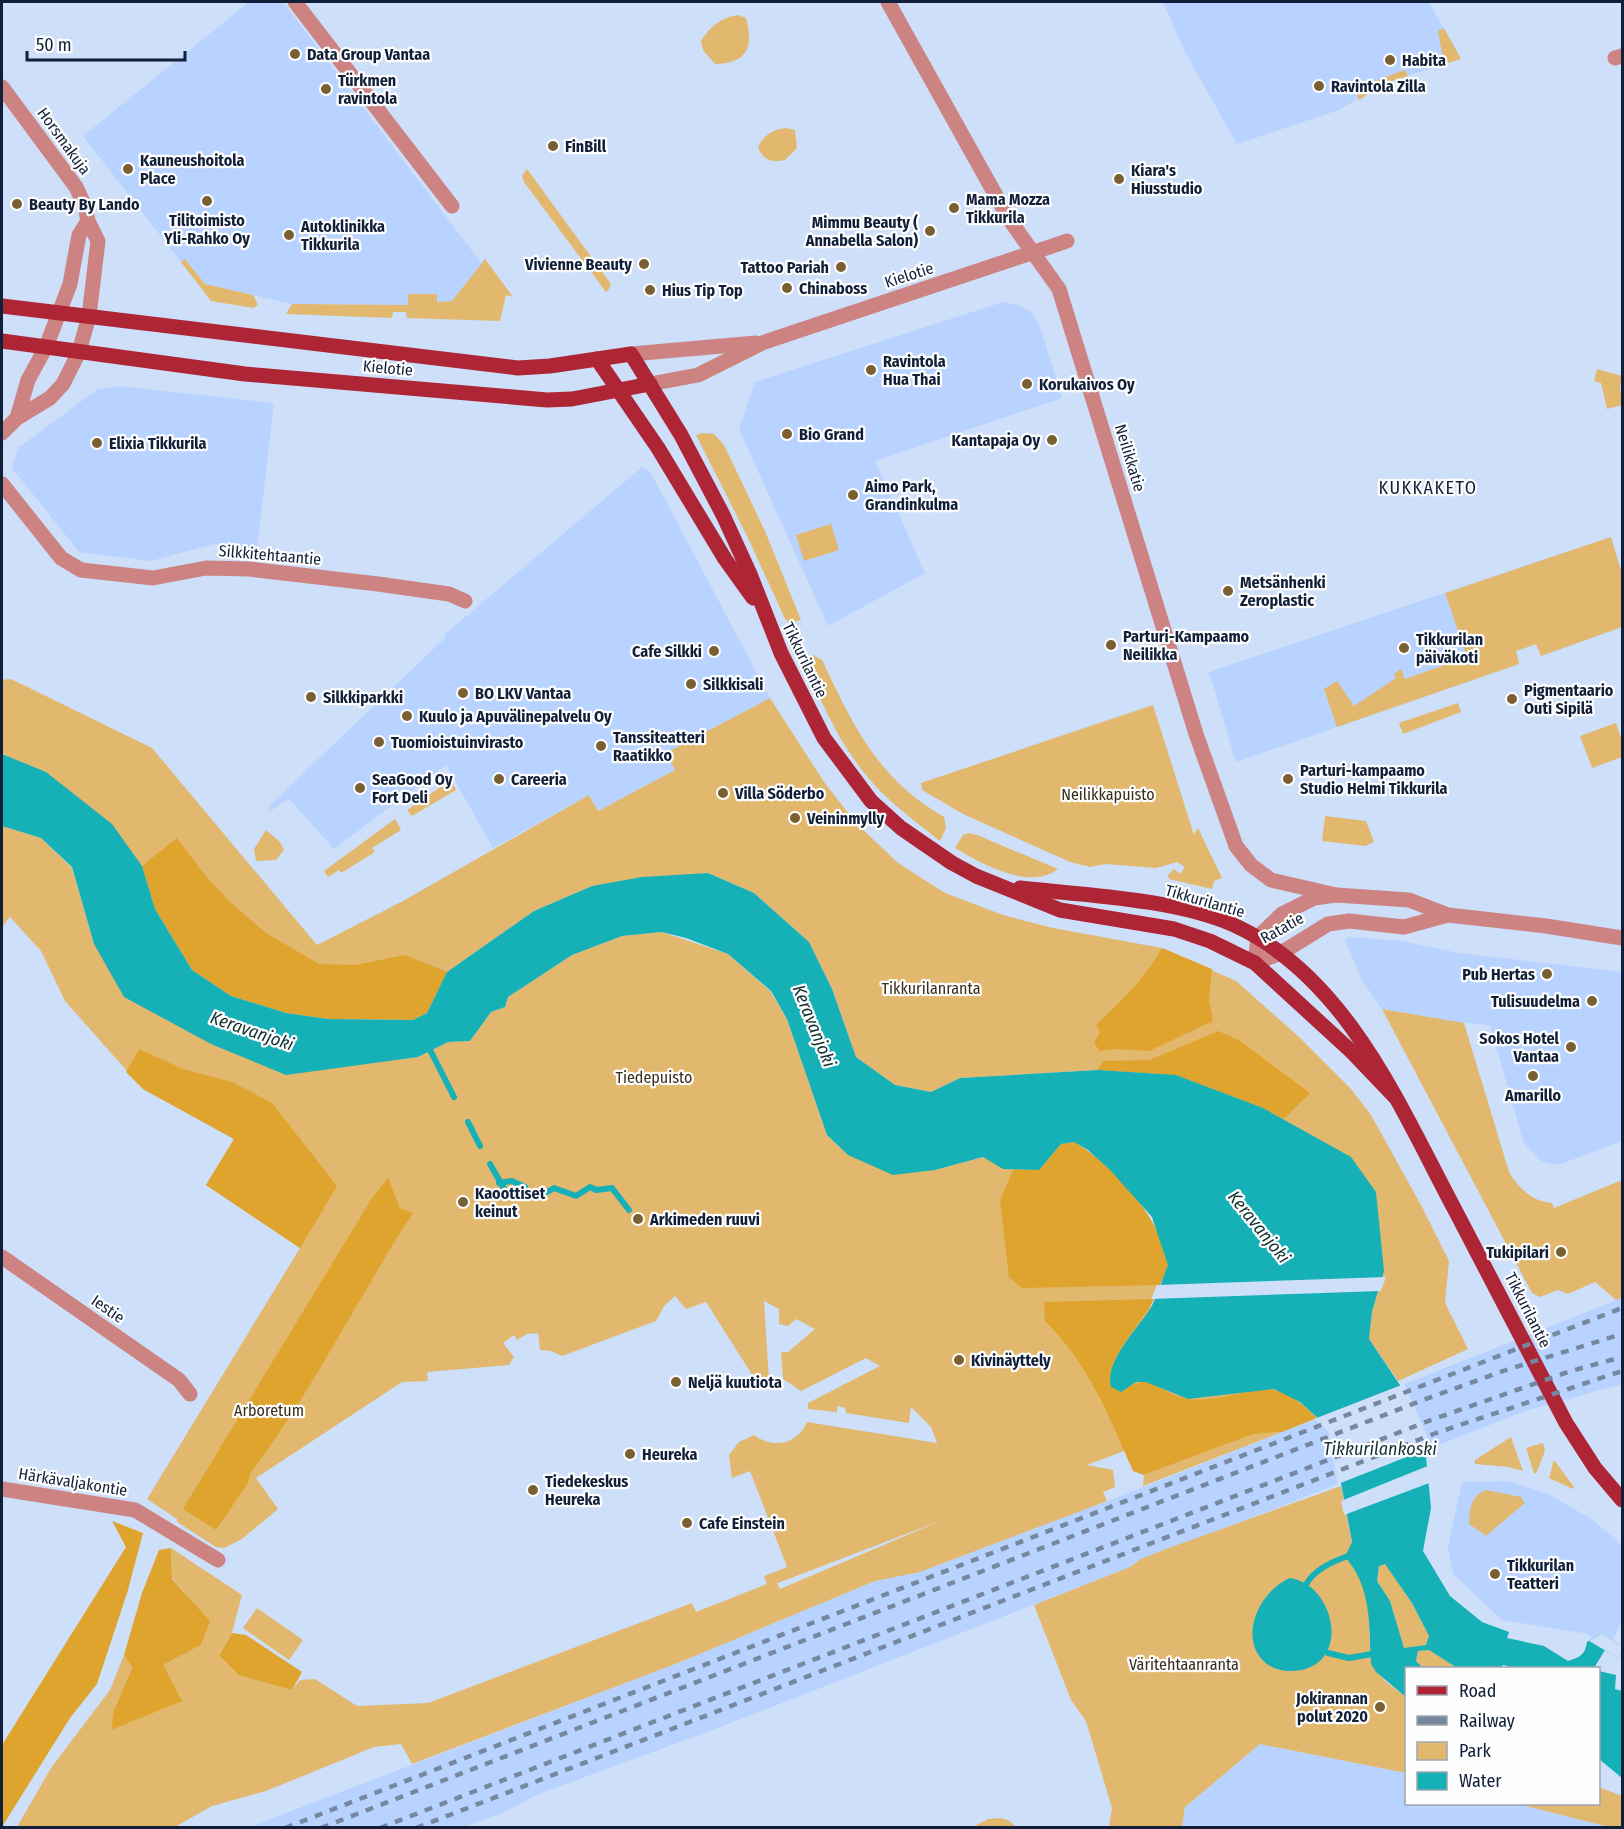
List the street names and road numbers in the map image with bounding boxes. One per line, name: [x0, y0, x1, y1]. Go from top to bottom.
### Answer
street label: Horsmakuja: [33, 104, 95, 178]
street label: Kielotie: [882, 258, 936, 292]
street label: Kielotie: [362, 356, 414, 380]
street label: Neilikkatie: [1111, 422, 1149, 494]
street label: Silkkitehtaantie: [218, 541, 322, 569]
street label: Tikkurilantie: [779, 619, 832, 701]
street label: Tikkurilantie: [1163, 881, 1247, 921]
street label: Ratatie: [1257, 908, 1307, 948]
street label: Tikkurilantie: [1501, 1269, 1555, 1351]
street label: Iestie: [88, 1291, 128, 1327]
street label: Härkävaljakontie: [17, 1464, 129, 1500]

